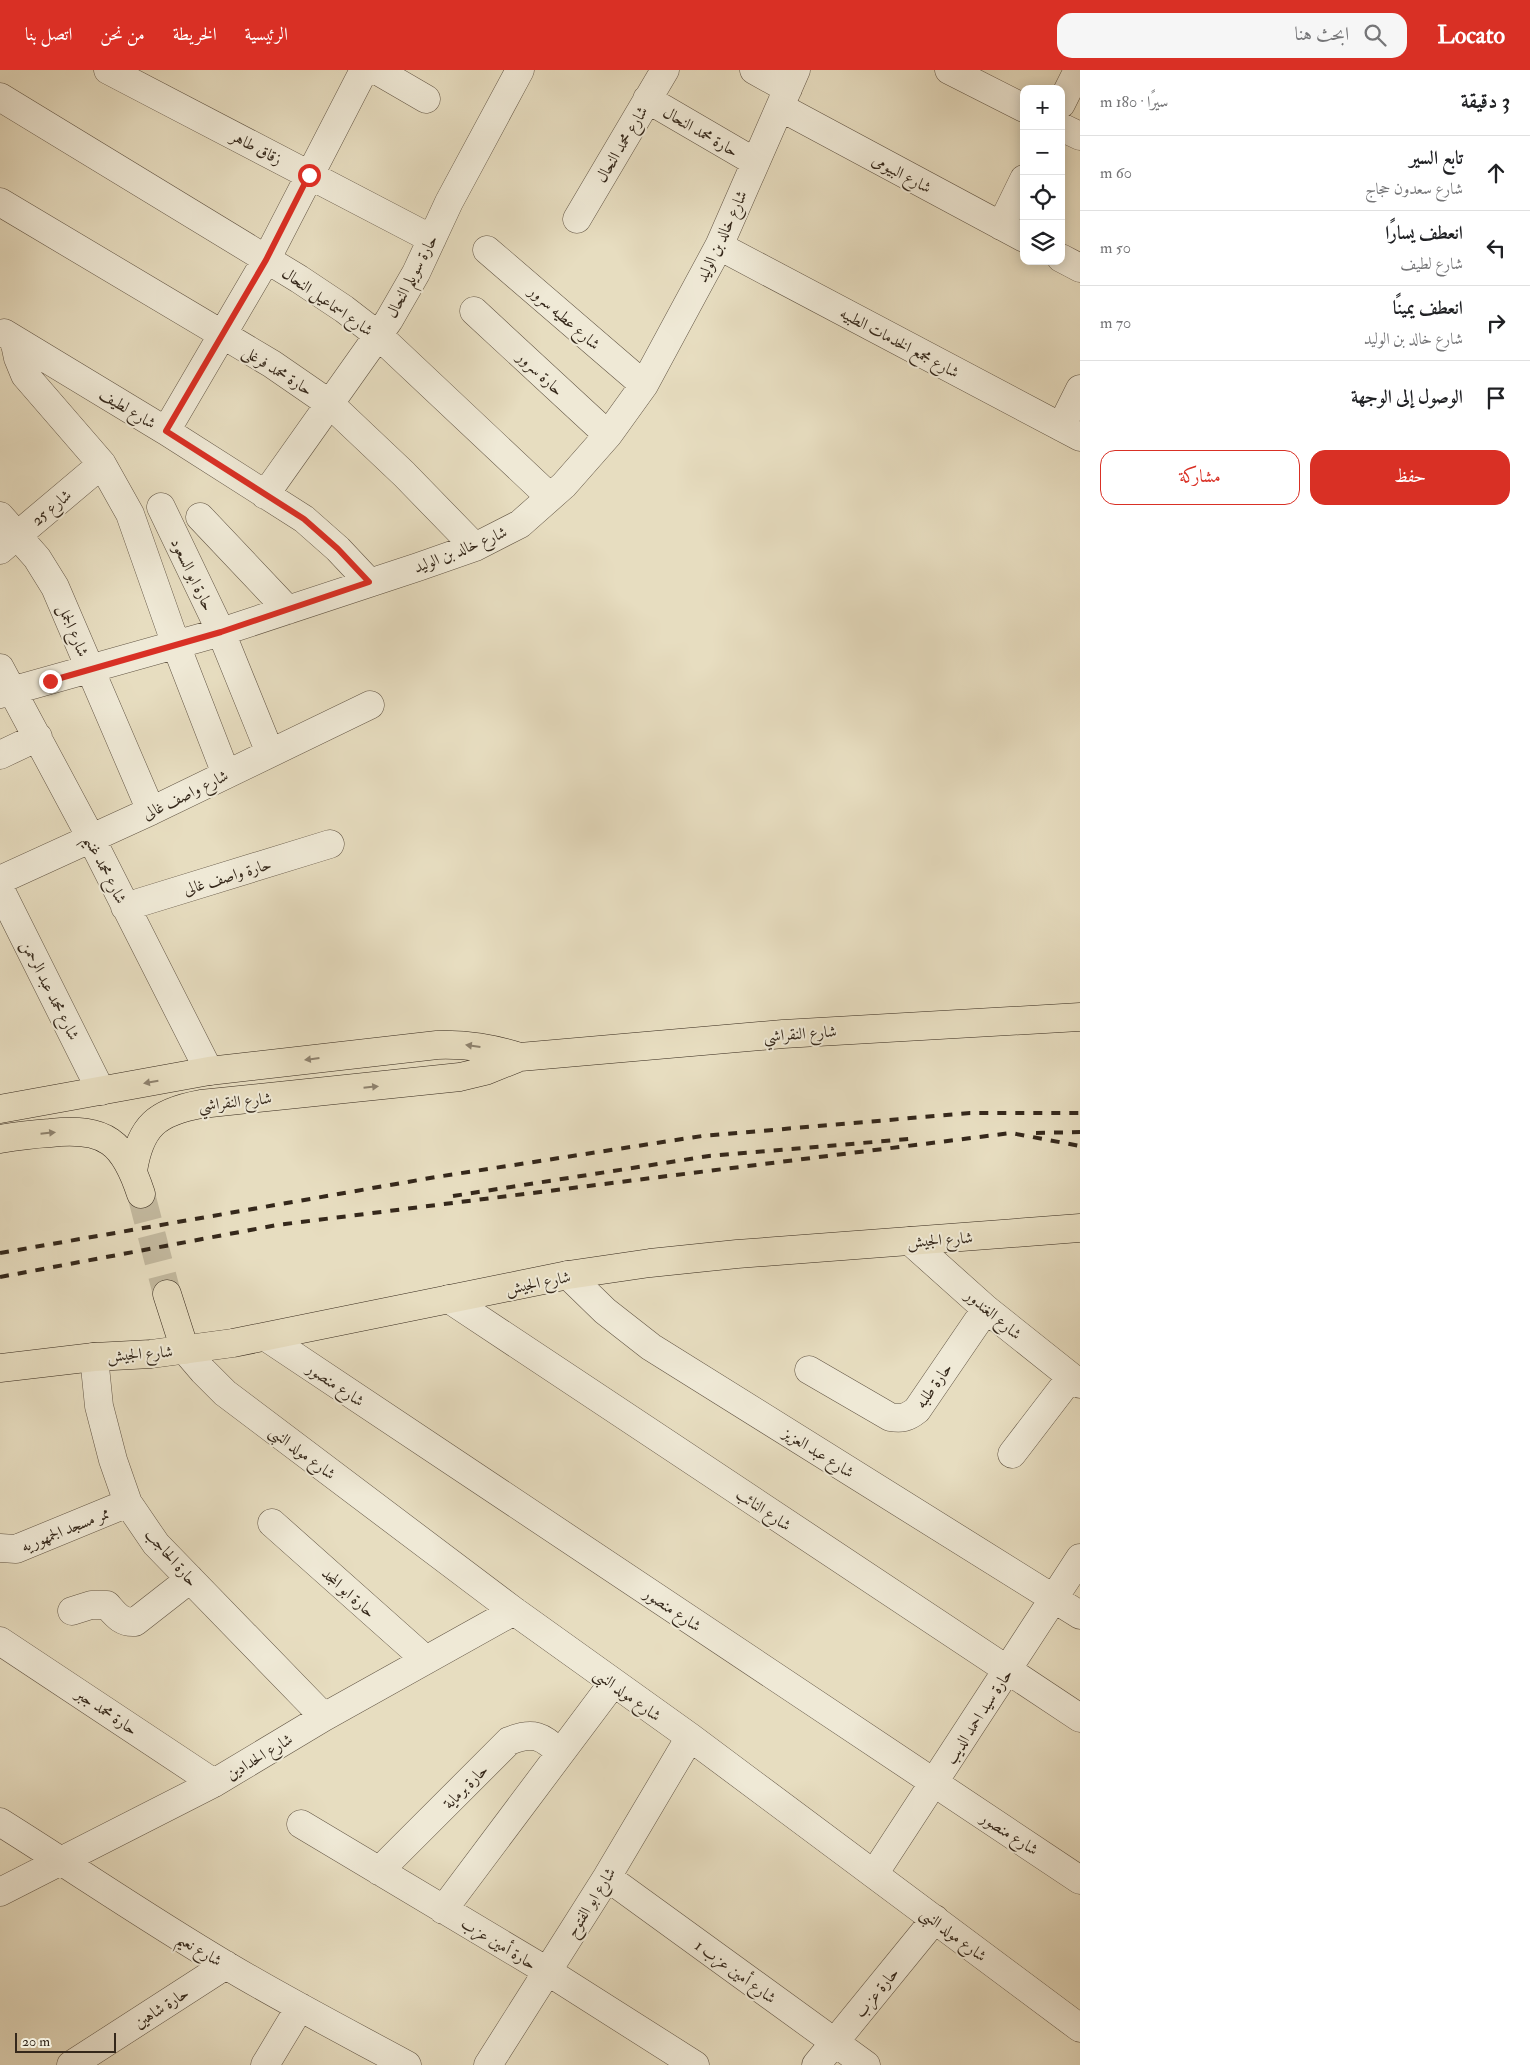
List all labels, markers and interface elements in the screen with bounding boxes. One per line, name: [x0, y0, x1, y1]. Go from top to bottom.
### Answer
search box: [1057, 13, 1407, 58]
text: Locato: [1437, 20, 1505, 51]
icon: search: [1361, 21, 1389, 49]
text: ابحث هنا: [1294, 22, 1349, 46]
text: اتصل بنا: [25, 23, 72, 46]
text: من نحن: [100, 23, 145, 46]
text: الخريطة: [173, 23, 217, 46]
text: الرئيسية: [245, 23, 288, 46]
map controls: [1020, 85, 1065, 265]
button: +: [1020, 85, 1065, 130]
text: 3 دقيقة: [1461, 88, 1510, 115]
text: سيرًا · 180 m: [1100, 92, 1168, 112]
street label: حارة محمد النحال: [659, 102, 742, 161]
street label: شارع محمد النحال: [591, 103, 655, 188]
street label: زقاق طاهر: [226, 125, 285, 170]
button: −: [1020, 130, 1065, 175]
text: تابع السير: [1409, 146, 1463, 170]
street label: شارع البيومى: [867, 150, 935, 201]
icon: ahead: [1482, 159, 1510, 187]
text: 60 m: [1100, 163, 1132, 183]
route start: [298, 164, 321, 187]
button: locate: [1020, 175, 1065, 220]
text: شارع سعدون حجاج: [1365, 179, 1463, 199]
street label: شارع خالد بن الوليد: [692, 187, 755, 287]
button: layers: [1020, 220, 1065, 265]
text: انعطف يسارًا: [1385, 221, 1463, 245]
street label: حارة سويلم النحال: [382, 231, 448, 324]
icon: left: [1482, 234, 1510, 262]
text: 50 m: [1100, 238, 1131, 258]
text: شارع لطيف: [1400, 254, 1463, 274]
street label: شارع اسماعيل النحال: [276, 263, 377, 343]
street label: شارع عطيه سرور: [521, 280, 604, 356]
text: انعطف يمينًا: [1393, 296, 1463, 320]
street label: شارع مجمع الخدمات الطبيه: [834, 303, 963, 387]
icon: right: [1482, 309, 1510, 337]
text: 70 m: [1100, 313, 1131, 333]
text: شارع خالد بن الوليد: [1364, 329, 1463, 349]
street label: حارة محمد فرغلى: [238, 342, 316, 401]
street label: حارة سرور: [512, 346, 568, 400]
street label: شارع لطيف: [94, 384, 160, 436]
icon: arrive: [1482, 384, 1510, 412]
text: الوصول إلى الوجهة: [1351, 385, 1463, 409]
button: مشاركة: [1100, 450, 1300, 505]
button: حفظ: [1310, 450, 1510, 505]
street label: شارع 25: [28, 485, 78, 533]
street label: شارع خالد بن الوليد: [411, 522, 511, 581]
street label: حارة ابو السعود: [166, 535, 218, 614]
street label: شارع الجمل: [50, 601, 93, 661]
route end: [39, 670, 62, 693]
street label: شارع واصف غالى: [139, 766, 233, 827]
street label: شارع محمد غنيم: [74, 832, 131, 910]
street label: حارة واصف غالى: [181, 854, 274, 900]
street label: شارع محمد عبد الرحمن: [14, 937, 84, 1045]
street label: شارع النقراشي: [763, 1021, 838, 1052]
one-way arrow: [465, 1041, 481, 1049]
one-way arrow: [303, 1055, 319, 1063]
one-way arrow: [142, 1078, 158, 1086]
one-way arrow: [363, 1083, 379, 1091]
street label: شارع النقراشي: [198, 1088, 273, 1121]
one-way arrow: [41, 1129, 57, 1137]
street label: شارع الجيش: [907, 1228, 974, 1255]
street label: شارع الجيش: [504, 1267, 573, 1302]
street label: شارع الغندور: [958, 1284, 1026, 1346]
street label: شارع الجيش: [107, 1342, 174, 1369]
street label: شارع منصور: [300, 1357, 368, 1414]
street label: حارة طلبه: [911, 1359, 957, 1412]
street label: شارع مولد النبى: [263, 1421, 340, 1487]
street label: شارع عبد العزيز: [776, 1422, 858, 1485]
street label: شارع النائب: [730, 1484, 795, 1538]
street label: ممر مسجد الجمهوريه: [18, 1503, 113, 1557]
street label: حارة الحاجب: [140, 1524, 202, 1591]
street label: حارة ابو المجد: [317, 1563, 379, 1622]
street label: شارع منصور: [637, 1582, 705, 1639]
street label: شارع مولد النبى: [588, 1664, 665, 1728]
street label: حارة سيد احمد الديب: [941, 1665, 1017, 1768]
street label: حارة محمد جبر: [70, 1683, 141, 1740]
street label: شارع الحدادين: [223, 1729, 298, 1787]
street label: حارة برماية: [439, 1760, 492, 1813]
street label: شارع منصور: [974, 1807, 1042, 1862]
street label: شارع ابو الفتوح: [561, 1864, 624, 1943]
street label: شارع مولد النبى: [914, 1903, 991, 1969]
street label: حارة أمين عزب: [457, 1912, 541, 1975]
street label: شارع نعيم: [170, 1929, 226, 1976]
street label: شارع أمين عزب 1: [689, 1934, 781, 2010]
street label: حارة عزب: [850, 1963, 904, 2022]
street label: حارة شاهين: [130, 1983, 193, 2033]
scale bar: [15, 2030, 116, 2053]
text: 20 m: [22, 2033, 50, 2050]

